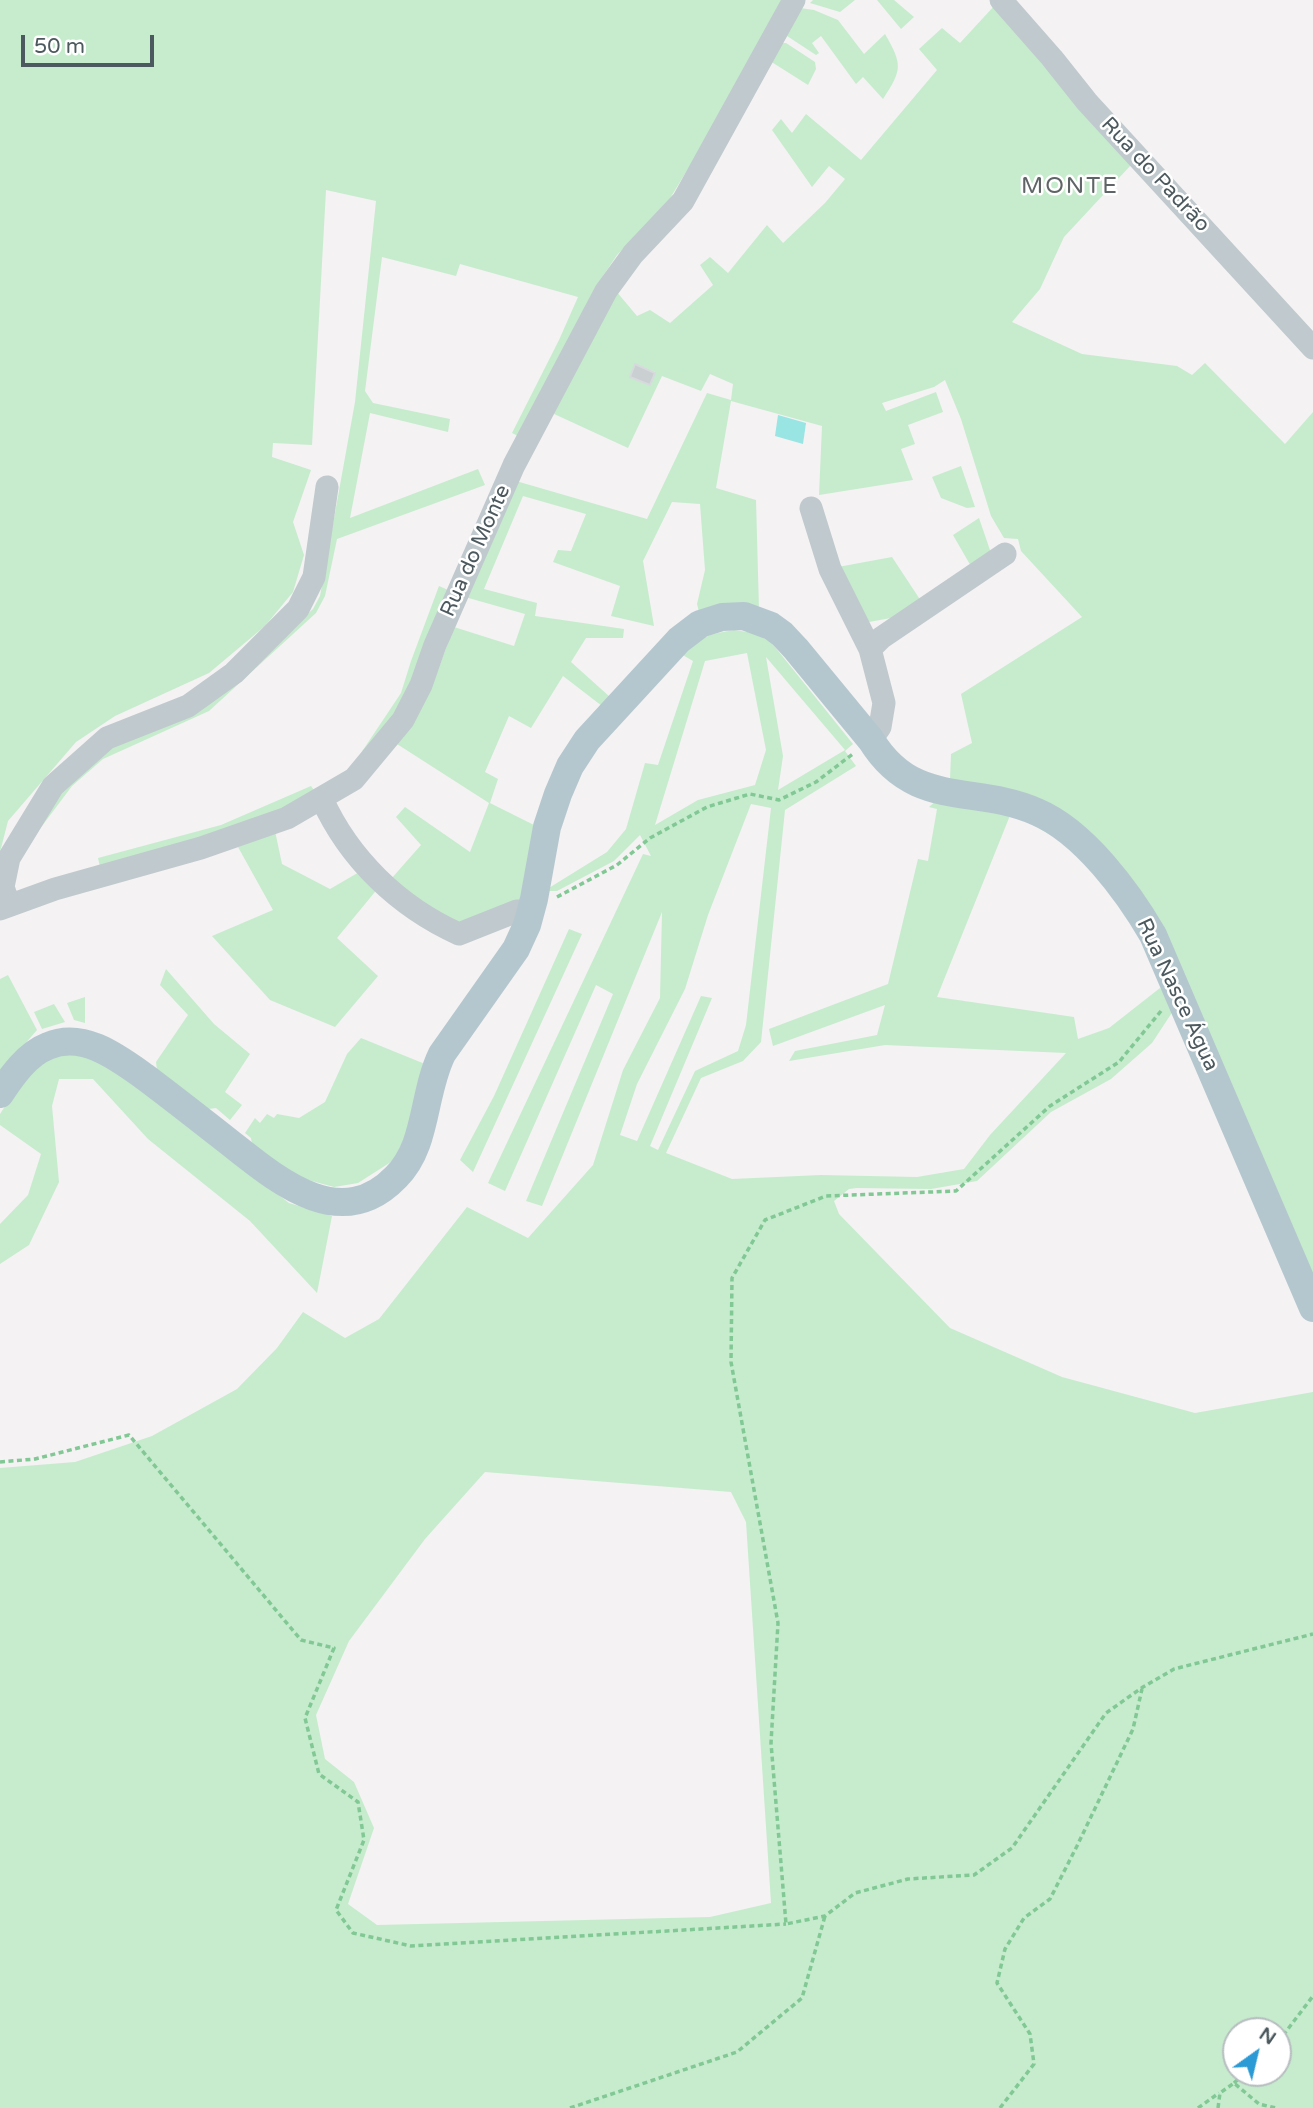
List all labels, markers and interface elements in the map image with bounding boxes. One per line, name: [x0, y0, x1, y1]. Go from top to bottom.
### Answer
scale bar: [24, 21, 158, 65]
text: 50 m: [34, 34, 85, 59]
street label: Rua do Padrão: [1095, 112, 1215, 238]
district label: MONTE: [1022, 173, 1118, 201]
street label: Rua do Monte: [436, 481, 516, 621]
street label: Rua Nasce Água: [1131, 915, 1223, 1075]
north arrow: [1222, 2017, 1292, 2087]
text: N: [1255, 2023, 1280, 2050]

